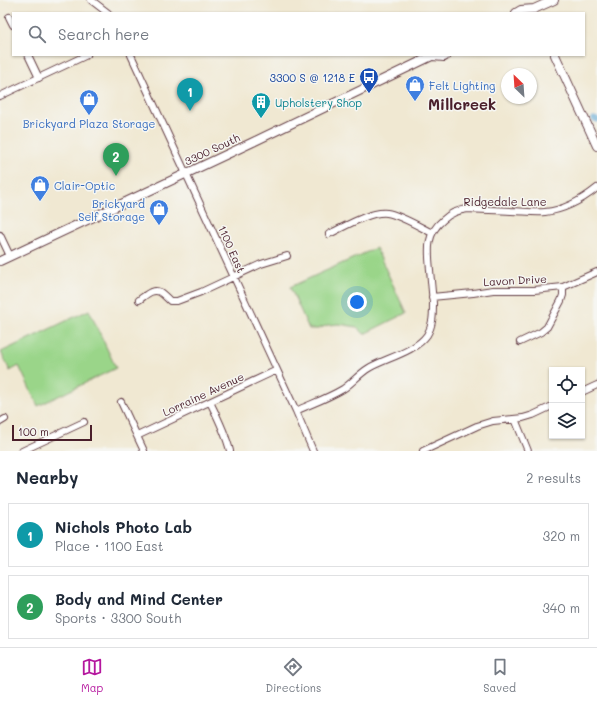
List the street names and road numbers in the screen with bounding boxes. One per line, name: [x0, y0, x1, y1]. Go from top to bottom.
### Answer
street label: 3300 South: [182, 130, 242, 168]
street label: Ridgedale Lane: [463, 194, 547, 209]
street label: 1100 East: [215, 223, 249, 275]
street label: Lavon Drive: [483, 271, 547, 289]
street label: Lorraine Avenue: [160, 369, 246, 419]

